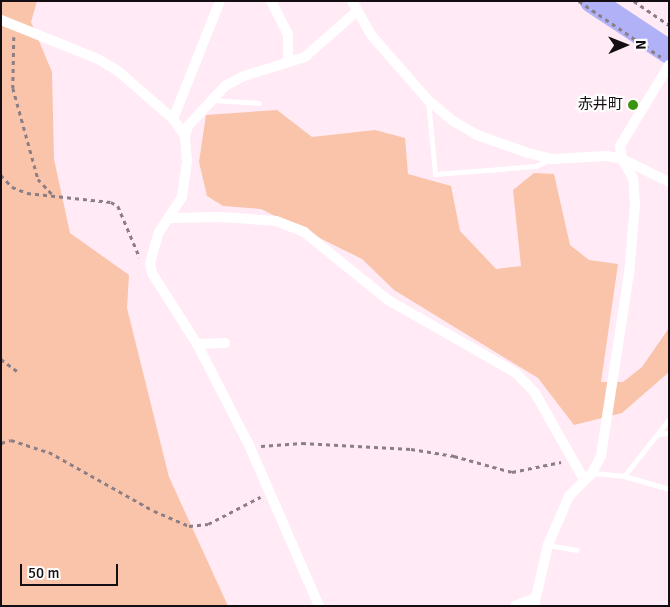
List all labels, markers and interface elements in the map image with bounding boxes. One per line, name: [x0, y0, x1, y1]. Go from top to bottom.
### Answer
north arrow: [600, 20, 650, 70]
text: N: [632, 40, 649, 50]
place label: 赤井町: [578, 96, 623, 114]
marker: 赤井町: [627, 99, 639, 111]
scale bar: [22, 554, 120, 586]
text: 50 m: [28, 564, 59, 582]

